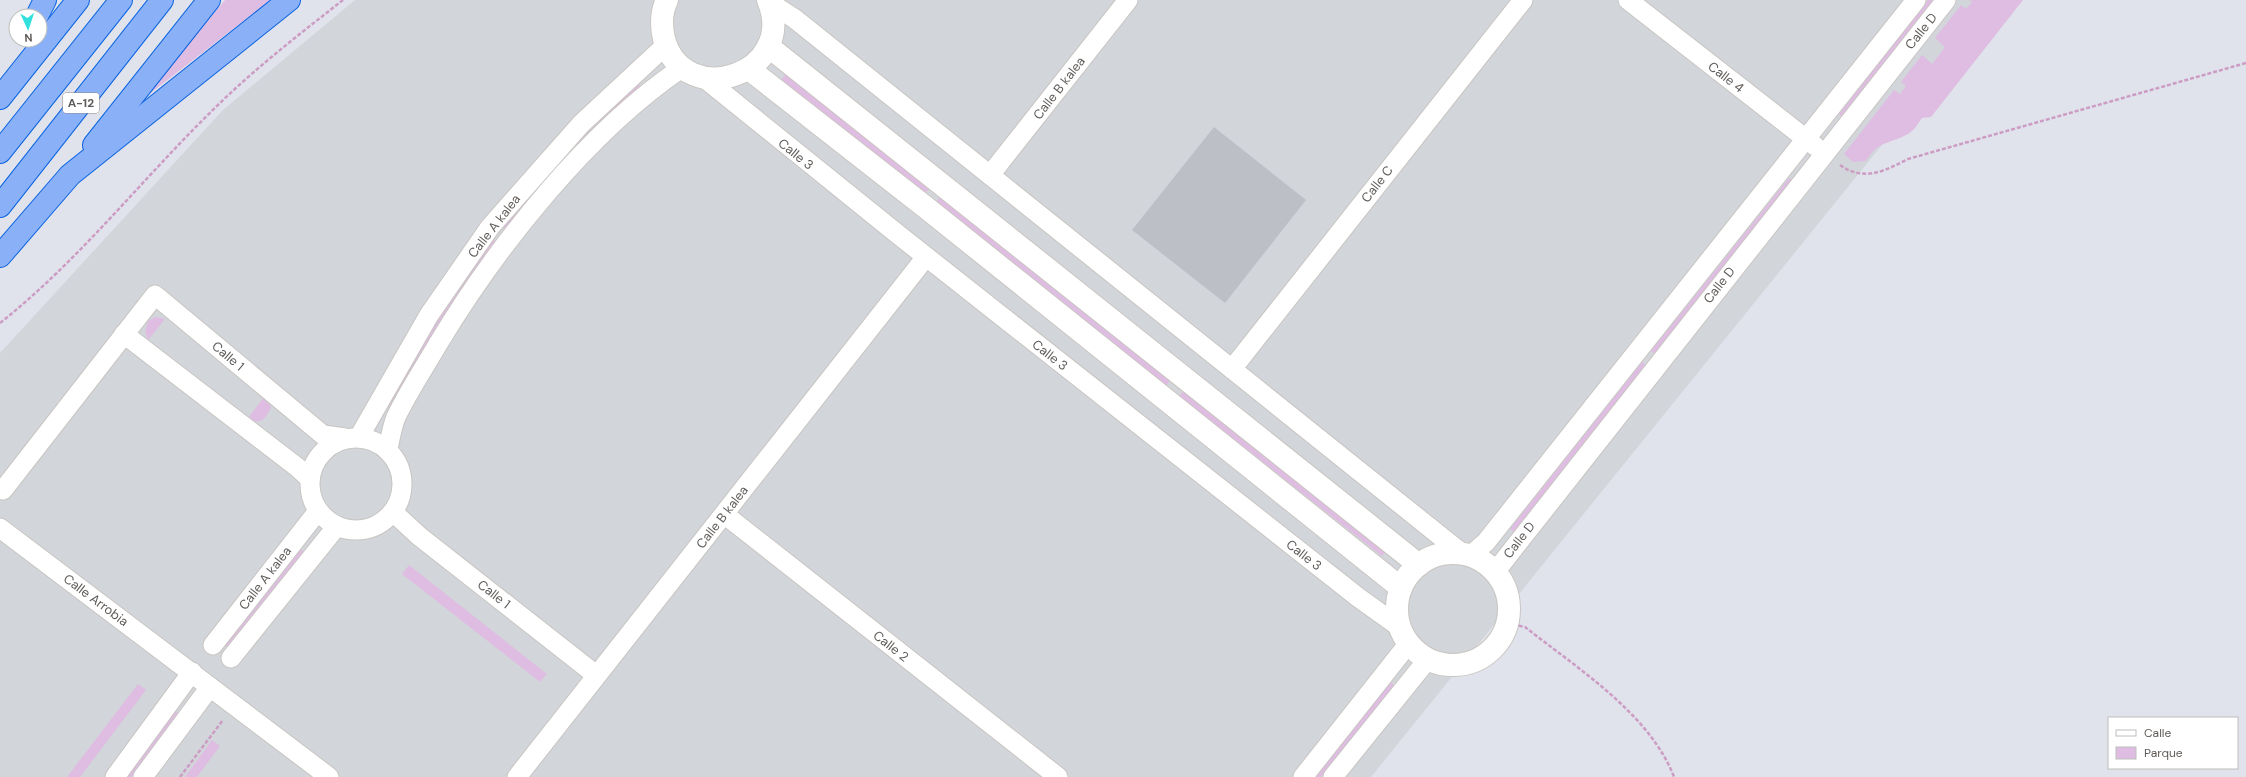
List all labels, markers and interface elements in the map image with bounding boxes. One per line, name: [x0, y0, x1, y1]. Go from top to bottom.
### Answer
north arrow: [8, 8, 48, 48]
street label: Calle D: [1901, 9, 1941, 53]
text: N: [24, 31, 33, 45]
street label: Calle B kalea: [1029, 53, 1089, 123]
street label: Calle 4: [1705, 58, 1747, 96]
road number: A-12: [63, 93, 99, 113]
street label: Calle 3: [775, 135, 817, 173]
street label: Calle C: [1357, 162, 1397, 206]
street label: Calle A kalea: [464, 191, 524, 261]
street label: Calle D: [1699, 263, 1739, 307]
street label: Calle 3: [1029, 336, 1071, 374]
street label: Calle 1: [208, 338, 248, 374]
street label: Calle B kalea: [692, 482, 752, 552]
street label: Calle D: [1499, 518, 1539, 562]
street label: Calle 3: [1283, 536, 1325, 574]
street label: Calle A kalea: [235, 543, 295, 613]
street label: Calle Arrobia: [60, 570, 132, 630]
street label: Calle 1: [474, 576, 514, 612]
street label: Calle 2: [870, 627, 912, 665]
legend: [2108, 717, 2238, 769]
text: Calle: [2144, 725, 2171, 741]
text: Parque: [2144, 745, 2183, 761]

